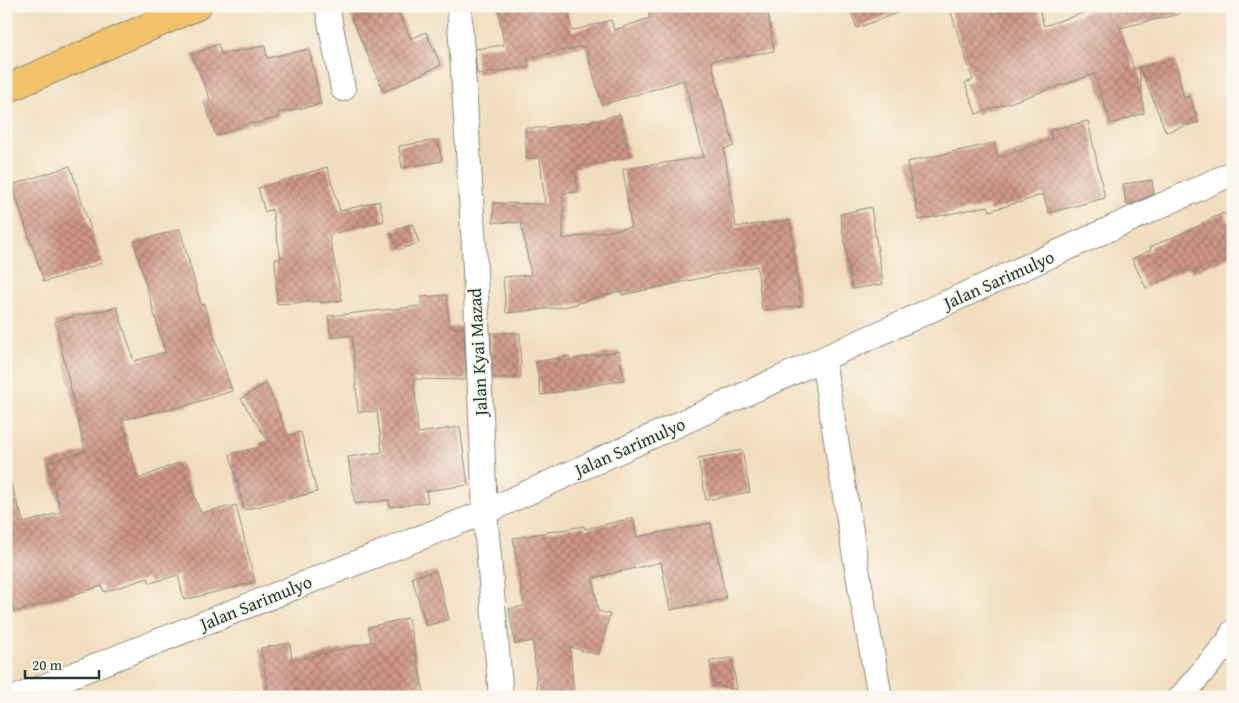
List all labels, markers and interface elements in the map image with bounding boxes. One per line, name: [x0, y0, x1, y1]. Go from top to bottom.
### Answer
street label: Jalan Sarimulyo: [937, 243, 1059, 317]
street label: Jalan Kyai Mazad: [461, 287, 494, 419]
street label: Jalan Sarimulyo: [568, 410, 690, 484]
street label: Jalan Sarimulyo: [194, 568, 316, 638]
scale bar: [25, 648, 99, 680]
text: 20 m: [32, 654, 63, 675]

